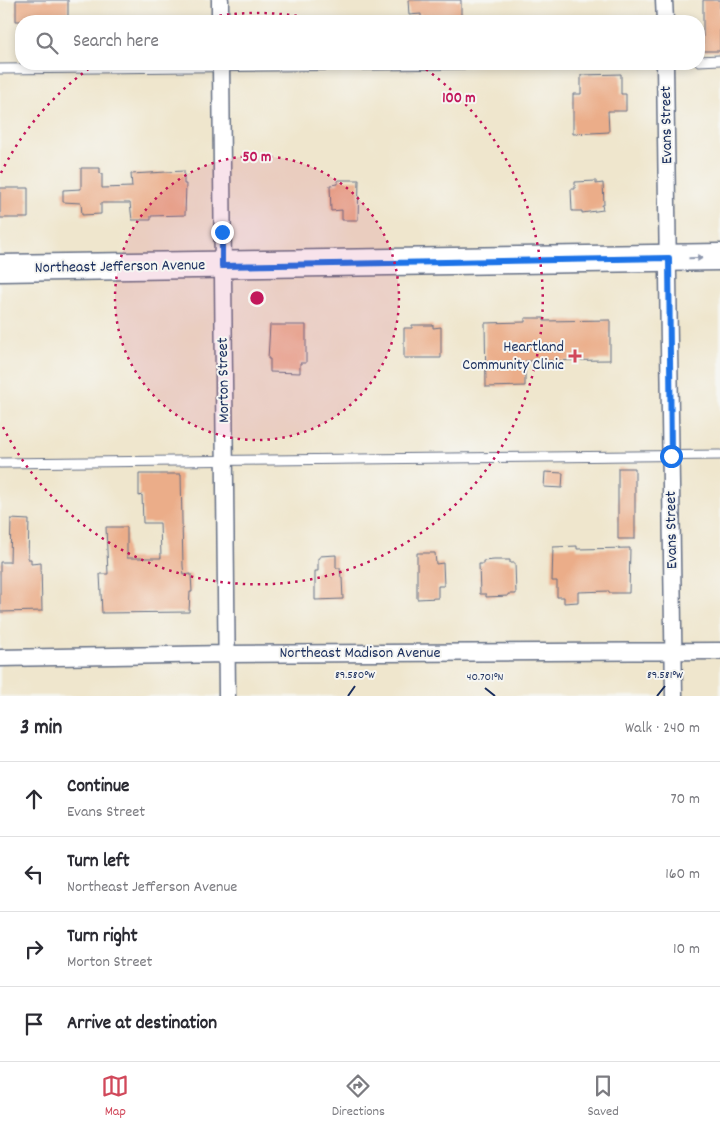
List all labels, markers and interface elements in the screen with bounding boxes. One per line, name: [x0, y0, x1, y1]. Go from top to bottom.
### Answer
search box: [15, 15, 705, 70]
icon: search: [33, 29, 61, 57]
text: Search here: [73, 29, 159, 56]
street label: Evans Street: [655, 86, 679, 164]
text: 100 m: [442, 88, 476, 110]
text: 50 m: [243, 147, 271, 169]
route end: [211, 221, 234, 244]
one-way arrow: [688, 253, 704, 261]
street label: Northeast Jefferson Avenue: [35, 254, 205, 280]
centre of rings: [248, 289, 266, 307]
place label: Heartland Community Clinic: [462, 336, 564, 377]
street label: Morton Street: [212, 337, 236, 423]
marker: Heartland Community Clinic: [568, 349, 582, 363]
route start: [660, 445, 683, 468]
street label: Evans Street: [660, 491, 684, 569]
street label: Northeast Madison Avenue: [279, 642, 441, 665]
text: 89.580°W: [335, 667, 375, 684]
text: 89.581°W: [647, 667, 683, 684]
text: 40.701°N: [466, 669, 504, 686]
text: 3 min: [20, 714, 62, 744]
text: Walk · 240 m: [625, 717, 700, 740]
text: Continue: [67, 774, 129, 801]
icon: ahead: [20, 785, 48, 813]
text: 70 m: [670, 788, 700, 811]
text: Evans Street: [67, 801, 145, 824]
text: Turn left: [67, 849, 130, 876]
icon: left: [20, 860, 48, 888]
text: 160 m: [665, 863, 700, 886]
text: Northeast Jefferson Avenue: [67, 876, 237, 899]
text: Turn right: [67, 924, 138, 951]
icon: right: [20, 935, 48, 963]
text: 10 m: [673, 938, 700, 961]
text: Morton Street: [67, 951, 152, 974]
icon: arrive: [20, 1010, 48, 1038]
text: Arrive at destination: [67, 1011, 217, 1038]
tab: Map: [101, 1072, 129, 1122]
tab: Directions: [332, 1072, 385, 1122]
tab: Saved: [587, 1072, 619, 1122]

